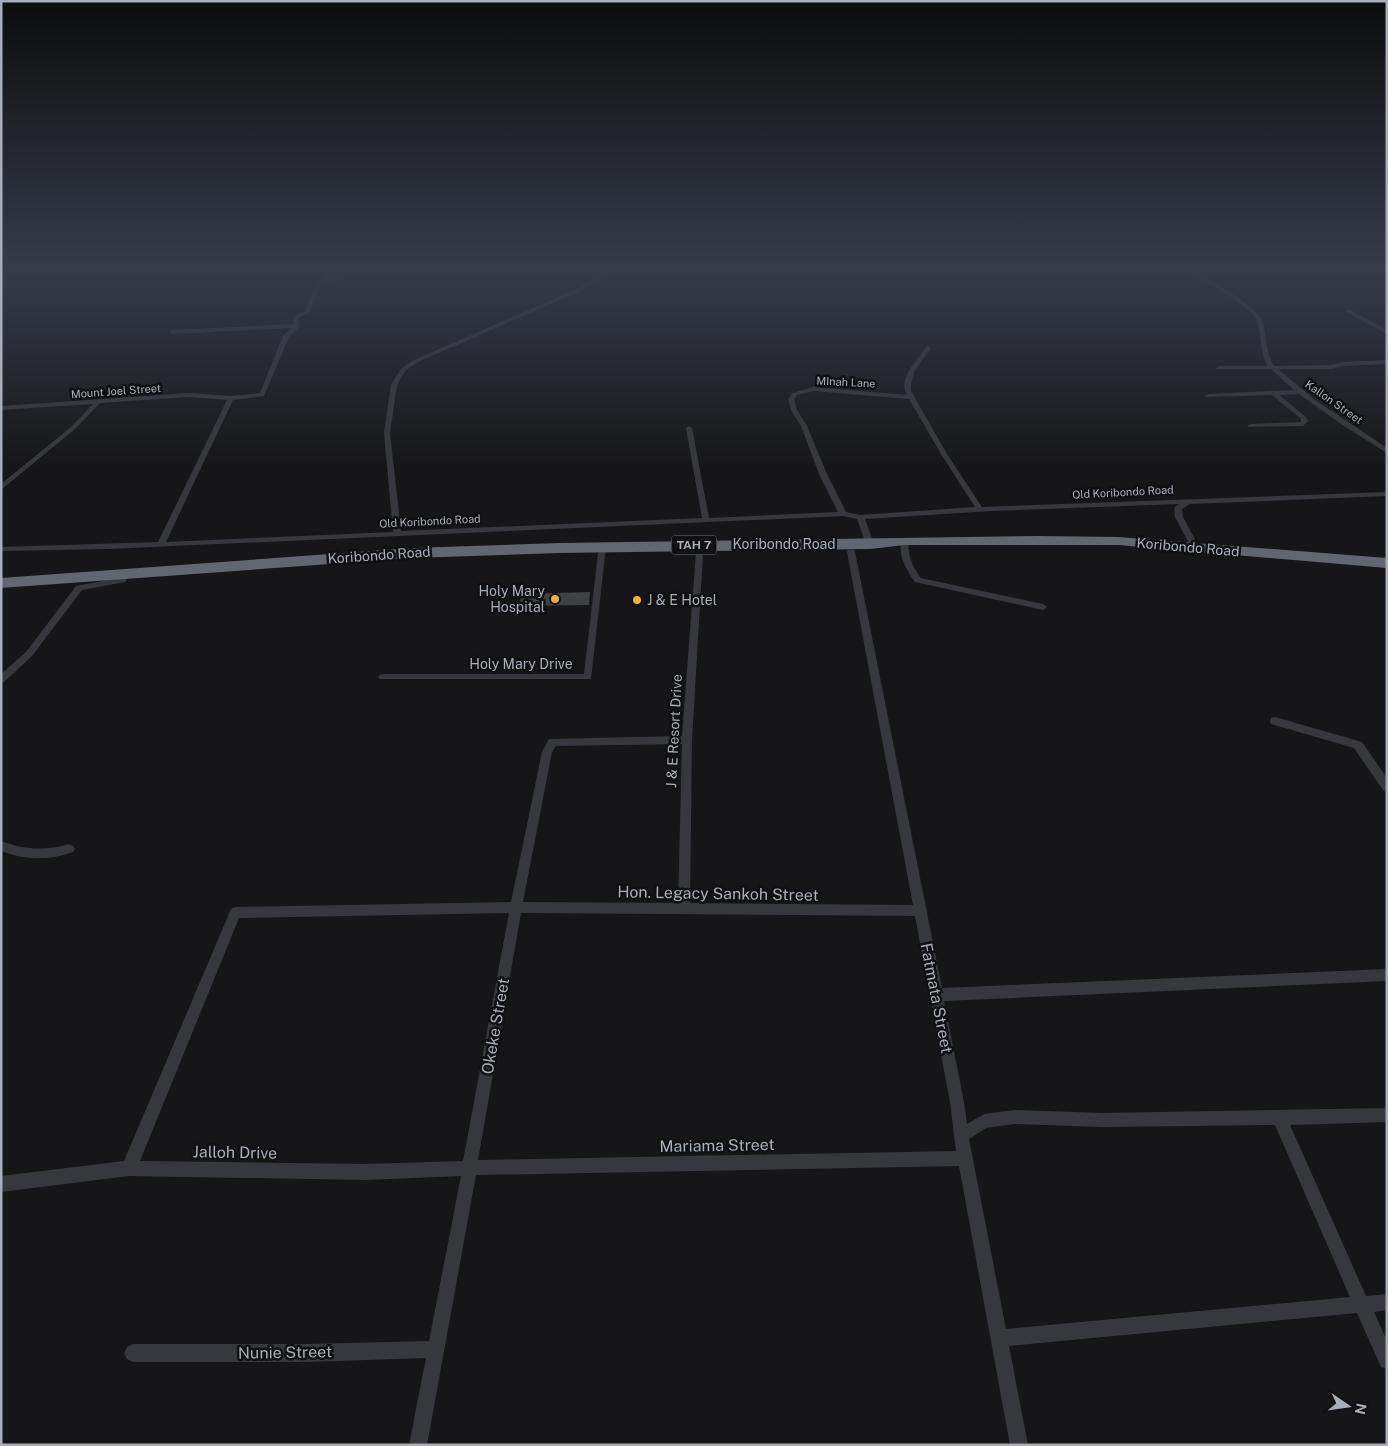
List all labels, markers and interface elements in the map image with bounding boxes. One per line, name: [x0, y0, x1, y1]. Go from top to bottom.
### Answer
street label: MInah Lane: [816, 374, 876, 390]
street label: Kallon Street: [1303, 378, 1365, 426]
street label: Mount Joel Street: [71, 382, 161, 400]
street label: Old Koribondo Road: [1072, 483, 1174, 501]
street label: Old Koribondo Road: [379, 512, 481, 530]
street label: Koribondo Road: [1136, 535, 1240, 559]
road number: TAH 7: [672, 536, 716, 554]
street label: Koribondo Road: [732, 536, 836, 552]
street label: Koribondo Road: [327, 543, 431, 567]
place label: Holy Mary Hospital: [478, 583, 546, 615]
place label: J & E Hotel: [647, 592, 717, 608]
marker: Holy Mary Hospital: [549, 593, 561, 605]
marker: J & E Hotel: [631, 594, 643, 606]
street label: Holy Mary Drive: [469, 656, 573, 672]
street label: J & E Resort Drive: [663, 674, 685, 788]
street label: Hon. Legacy Sankoh Street: [617, 882, 819, 905]
street label: Fatmata Street: [916, 941, 957, 1055]
street label: Okeke Street: [478, 976, 513, 1076]
street label: Mariama Street: [659, 1135, 775, 1156]
street label: Jalloh Drive: [193, 1142, 277, 1163]
street label: Nunie Street: [238, 1342, 332, 1363]
north arrow: [1323, 1381, 1373, 1431]
text: N: [1352, 1402, 1370, 1416]

